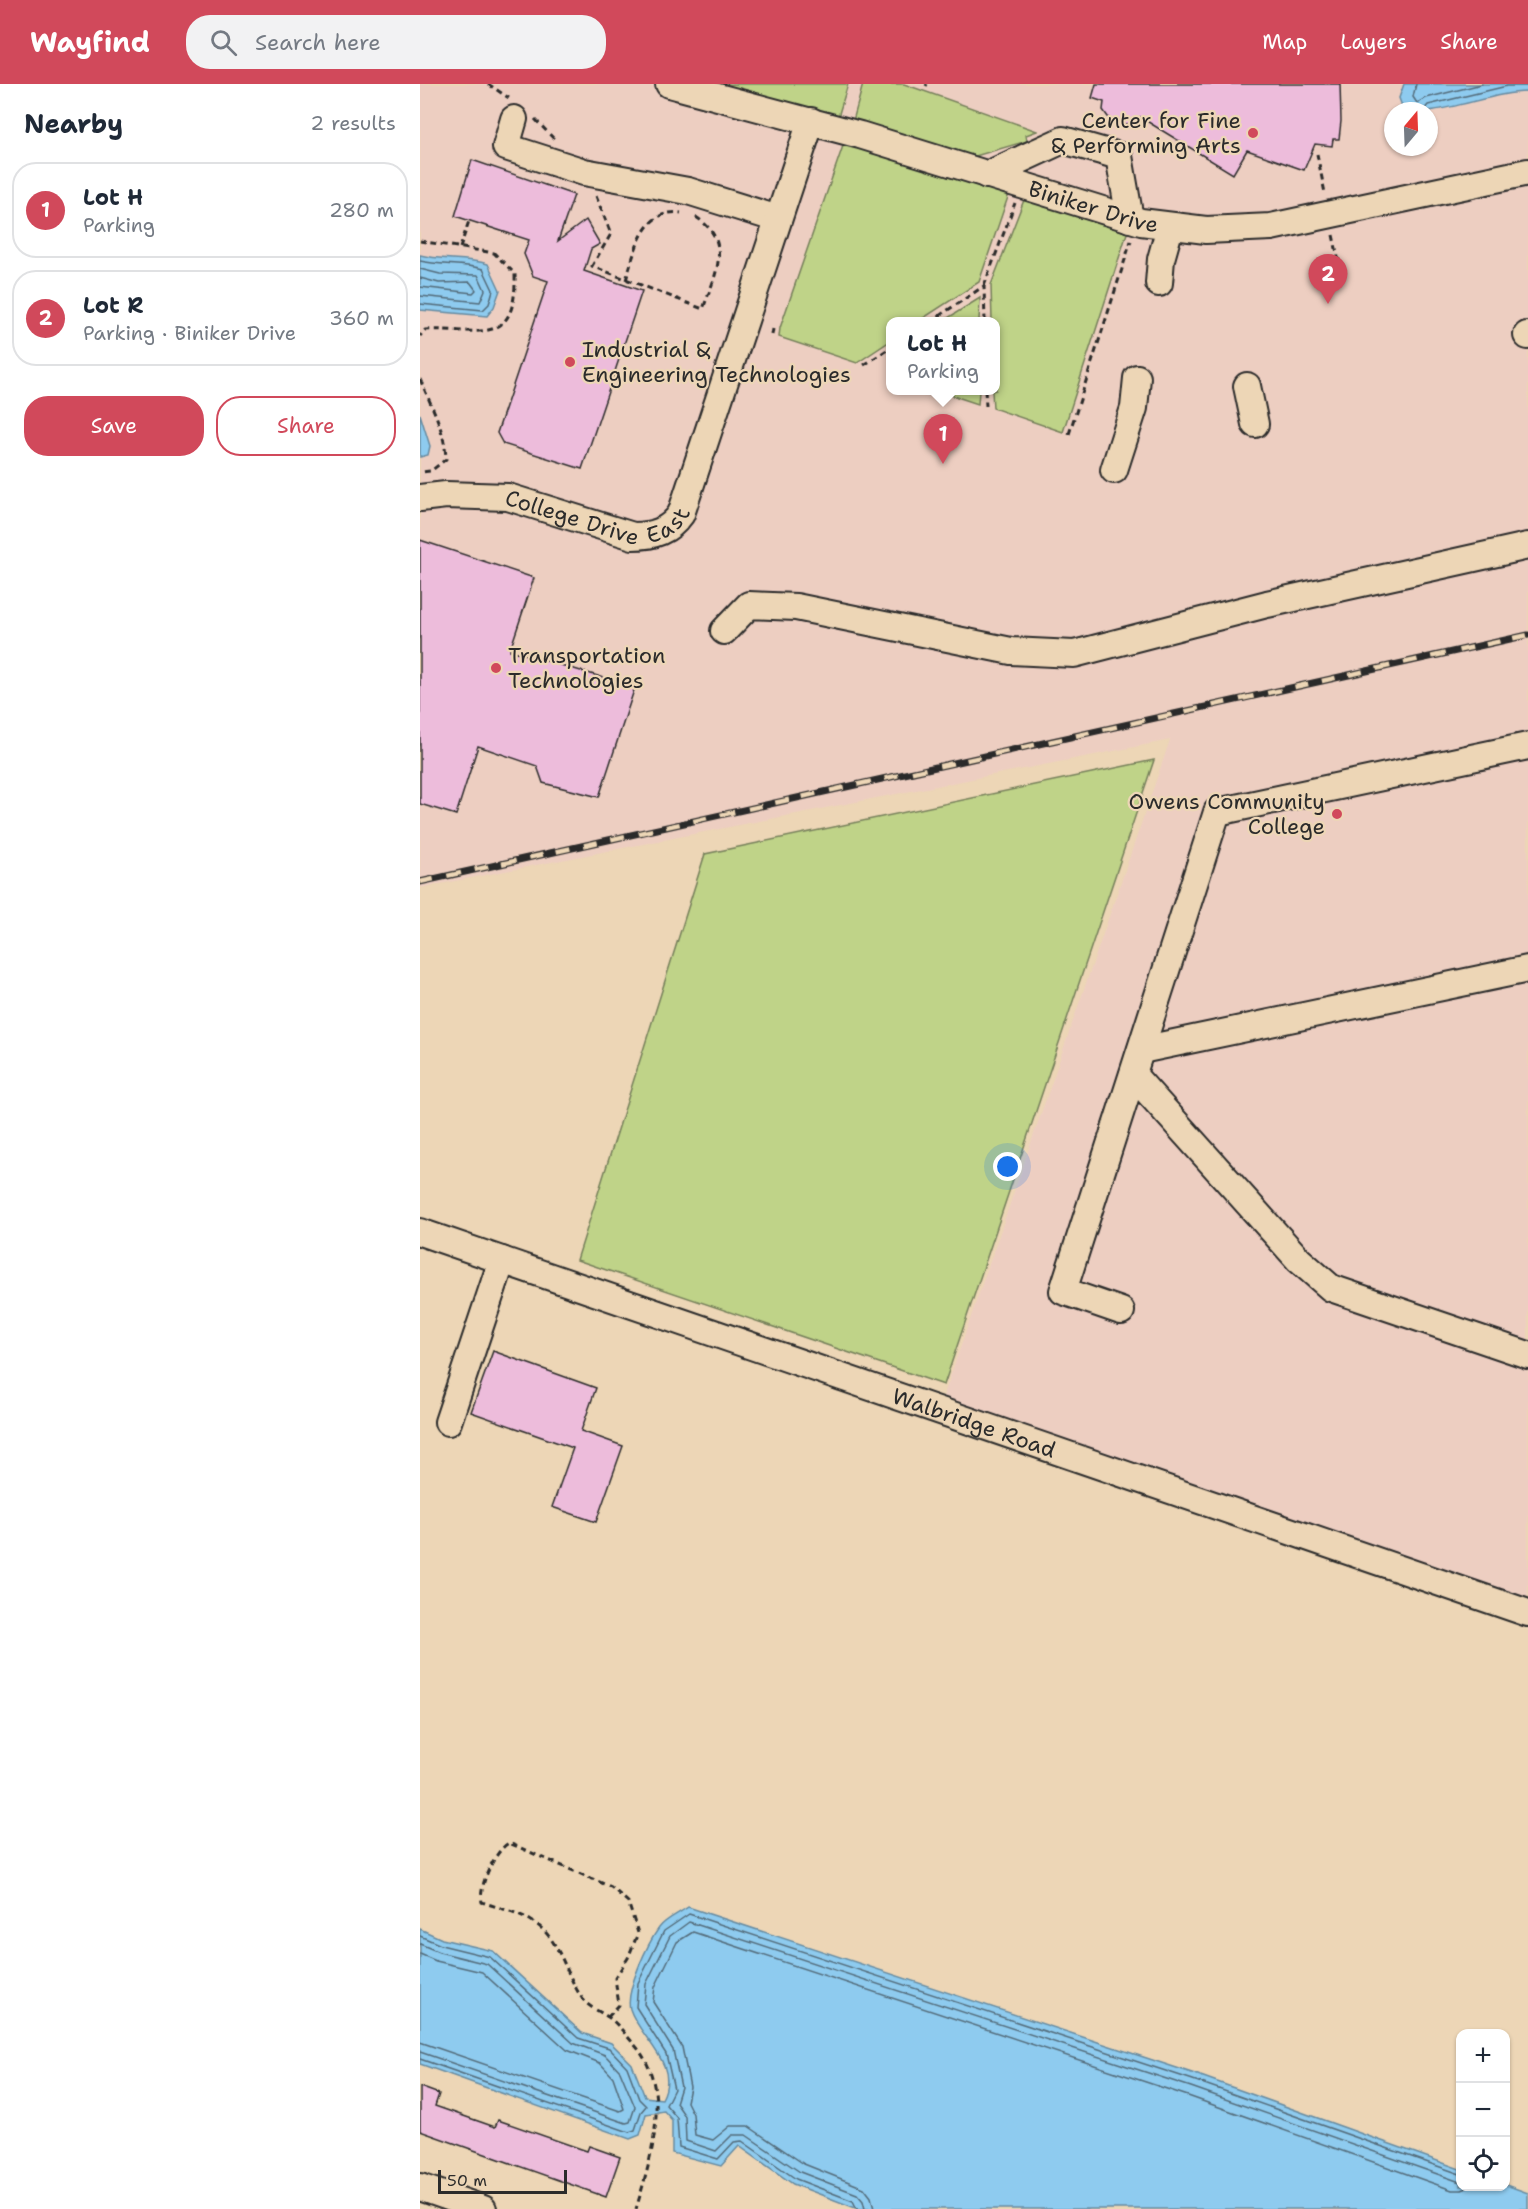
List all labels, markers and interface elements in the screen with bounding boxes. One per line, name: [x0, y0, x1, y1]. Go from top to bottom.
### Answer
search box: [186, 15, 606, 69]
text: Wayfind: [30, 23, 150, 61]
icon: search: [207, 26, 240, 59]
text: Search here: [255, 28, 381, 57]
text: Map: [1262, 28, 1307, 56]
text: Layers: [1340, 28, 1407, 56]
text: Share: [1440, 28, 1498, 56]
north arrow: [1384, 102, 1438, 156]
text: Nearby: [24, 106, 123, 141]
place label: Center for Fine & Performing Arts: [1051, 106, 1241, 160]
text: 2 results: [310, 110, 396, 136]
marker: Center for Fine & Performing Arts: [1246, 126, 1260, 140]
street label: Biniker Drive: [1025, 174, 1160, 239]
text: Lot H: [83, 183, 143, 212]
text: 1: [41, 197, 50, 223]
text: 280 m: [329, 197, 394, 223]
text: Parking: [83, 212, 155, 238]
pin: 2: [1308, 254, 1348, 304]
text: Lot R: [83, 291, 144, 320]
text: 2: [39, 305, 53, 331]
text: 360 m: [329, 305, 394, 331]
popup: [886, 317, 1000, 395]
text: Parking · Biniker Drive: [83, 320, 296, 346]
text: Lot H: [907, 329, 967, 358]
place label: Industrial & Engineering Technologies: [582, 335, 851, 389]
marker: Industrial & Engineering Technologies: [563, 355, 577, 369]
text: Parking: [907, 358, 979, 384]
button: Save: [24, 396, 204, 456]
button: Share: [216, 396, 396, 456]
pin: 1: [924, 414, 962, 464]
street label: College Drive East: [493, 483, 687, 513]
text: College Drive East: [502, 483, 697, 552]
place label: Transportation Technologies: [508, 641, 666, 695]
marker: Transportation Technologies: [489, 661, 503, 675]
place label: Owens Community College: [1128, 787, 1325, 841]
marker: Owens Community College: [1330, 807, 1344, 821]
your location: [993, 1152, 1022, 1181]
street label: Walbridge Road: [888, 1381, 1060, 1465]
map controls: [1456, 2029, 1510, 2191]
button: +: [1456, 2029, 1510, 2083]
button: −: [1456, 2083, 1510, 2137]
button: locate: [1456, 2137, 1510, 2191]
scale bar: [438, 2167, 567, 2194]
text: 50 m: [447, 2170, 487, 2191]

